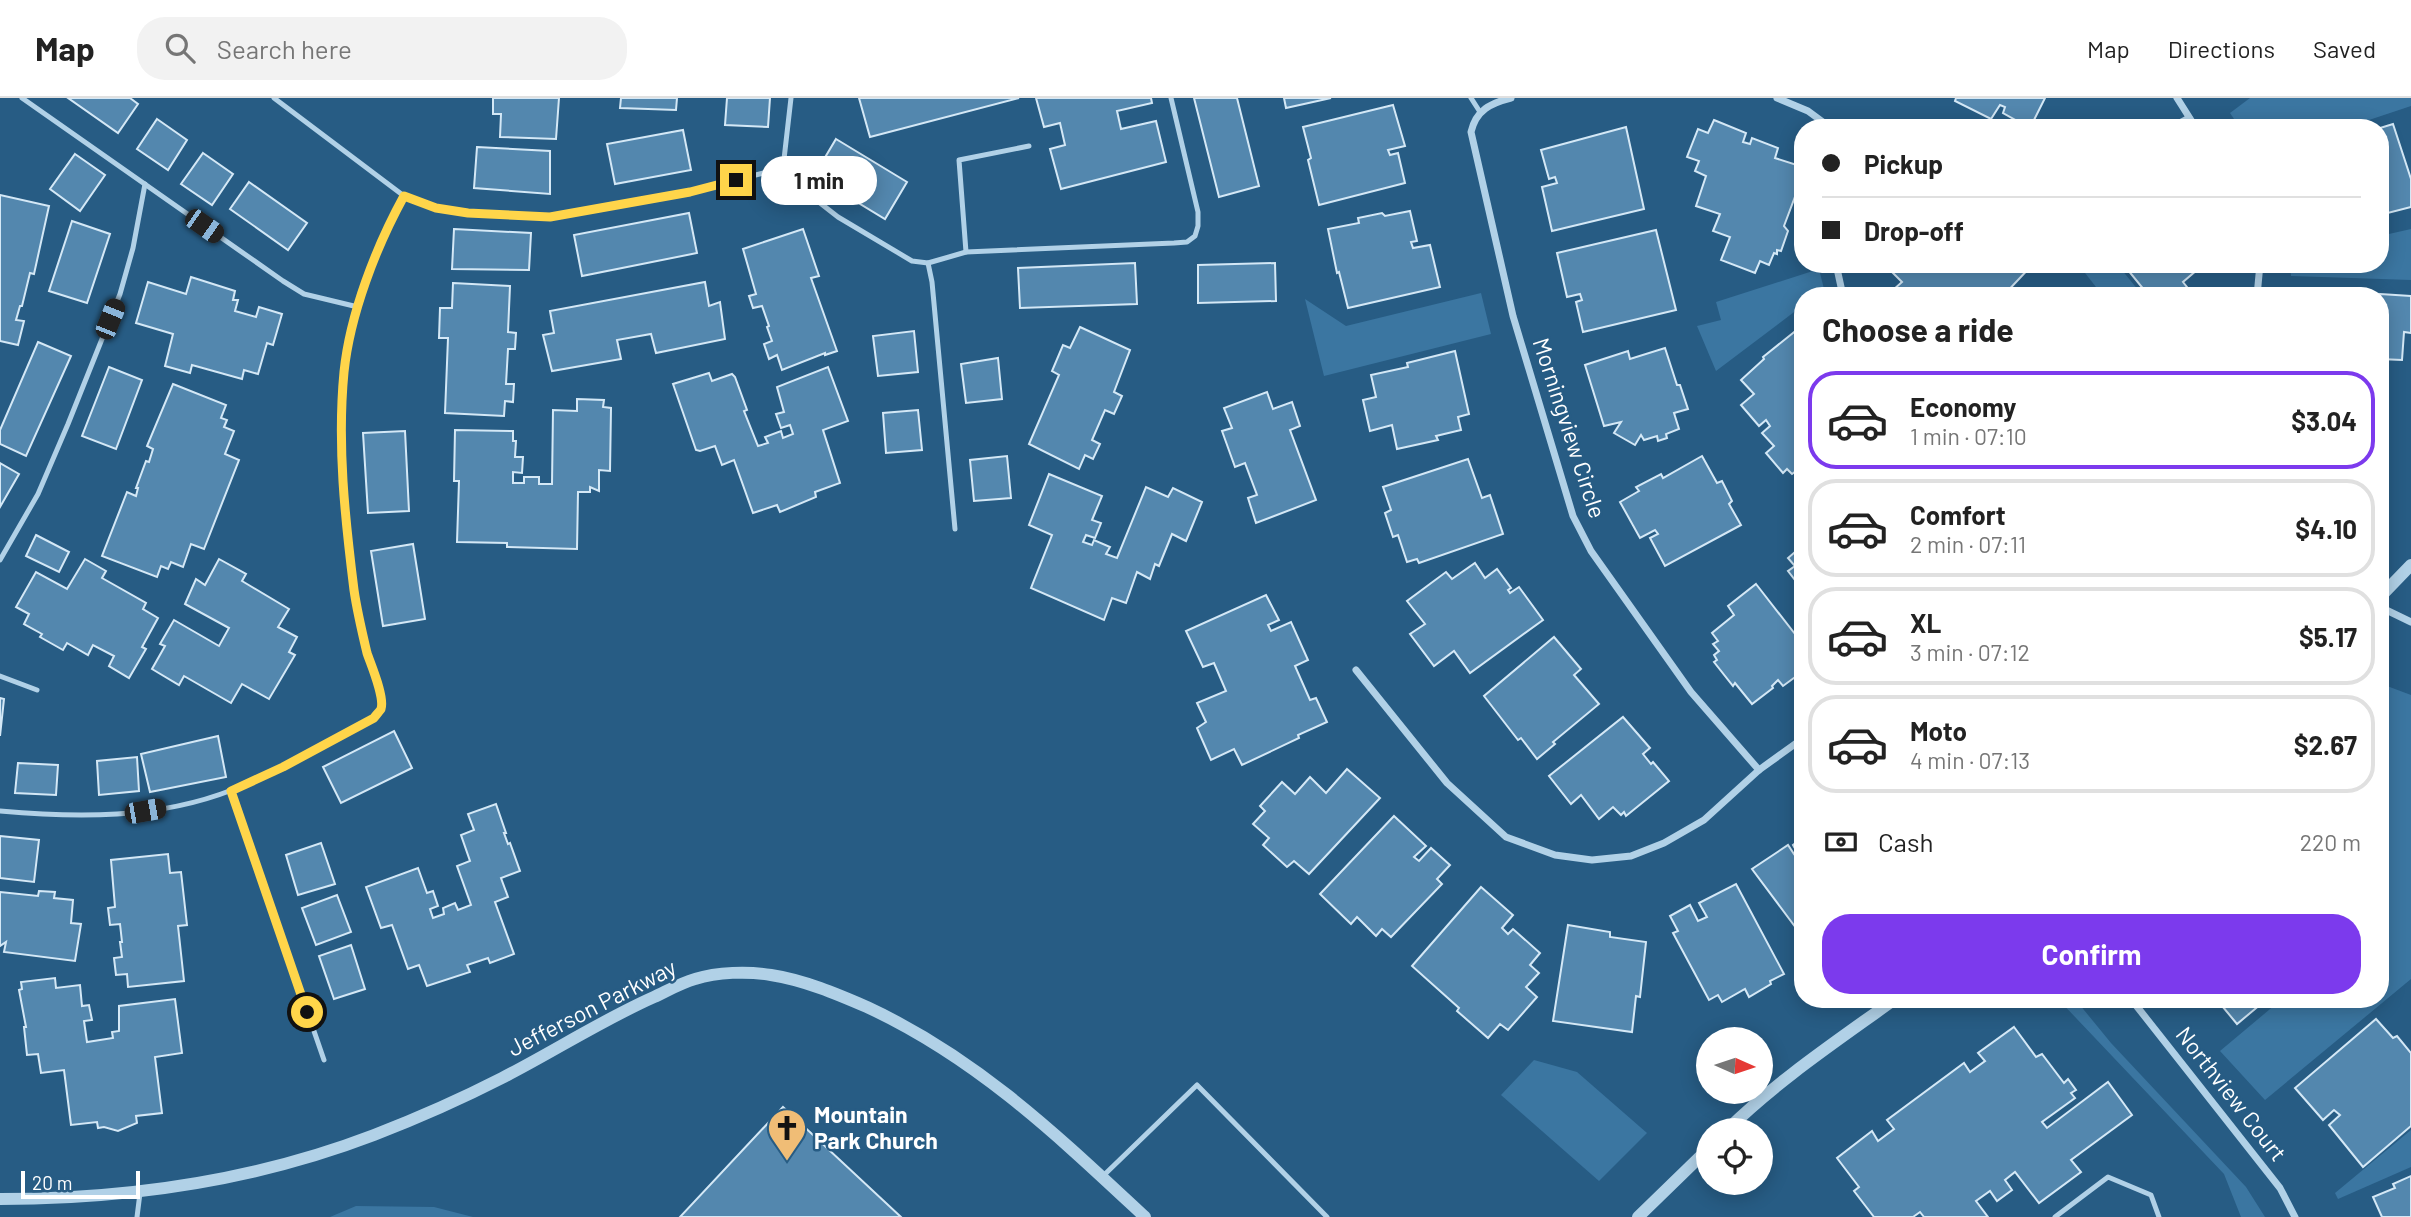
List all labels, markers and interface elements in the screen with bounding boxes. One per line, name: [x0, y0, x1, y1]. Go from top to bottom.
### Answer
search box: [137, 17, 627, 80]
text: Map: [35, 28, 95, 68]
icon: search: [161, 29, 199, 67]
text: Search here: [217, 33, 352, 64]
text: Map: [2087, 34, 2130, 63]
text: Directions: [2168, 34, 2275, 63]
text: Saved: [2313, 34, 2376, 63]
text: Pickup: [1864, 148, 1943, 179]
callout: 1 min: [760, 155, 876, 204]
route end: [720, 164, 752, 196]
text: 1 min: [794, 166, 844, 194]
car: [181, 205, 228, 247]
text: Drop-off: [1864, 215, 1964, 246]
car: [93, 296, 128, 342]
text: Choose a ride: [1822, 310, 2014, 348]
street label: Morningview Circle: [1528, 334, 1612, 521]
icon: car: [1826, 389, 1889, 452]
text: Economy: [1910, 391, 2016, 422]
text: $3.04: [2291, 405, 2357, 436]
text: 1 min · 07:10: [1910, 422, 2027, 450]
icon: car: [1826, 497, 1889, 560]
text: Comfort: [1910, 499, 2006, 530]
text: $4.10: [2295, 513, 2357, 544]
text: 2 min · 07:11: [1910, 530, 2026, 558]
icon: car: [1826, 605, 1889, 668]
text: XL: [1910, 607, 1941, 638]
text: $5.17: [2299, 621, 2357, 652]
text: 3 min · 07:12: [1910, 638, 2030, 666]
icon: car: [1826, 713, 1889, 776]
text: Moto: [1910, 715, 1967, 746]
text: $2.67: [2294, 729, 2357, 760]
text: 4 min · 07:13: [1910, 746, 2030, 774]
car: [123, 797, 168, 825]
icon: cash: [1822, 823, 1860, 861]
text: Cash: [1878, 826, 1933, 857]
text: 220 m: [2300, 828, 2361, 856]
button: Confirm: [1822, 914, 2361, 994]
street label: Jefferson Parkway: [503, 952, 681, 1062]
route start: [291, 996, 323, 1028]
street label: Northview Court: [2171, 1020, 2293, 1166]
north arrow: [1696, 1027, 1773, 1104]
map controls: [1696, 1027, 1773, 1195]
place label: Mountain Park Church: [814, 1100, 938, 1154]
church icon: Mountain Park Church: [766, 1107, 808, 1162]
button: locate: [1696, 1118, 1773, 1195]
scale bar: [21, 1168, 140, 1200]
text: 20 m: [32, 1171, 72, 1194]

